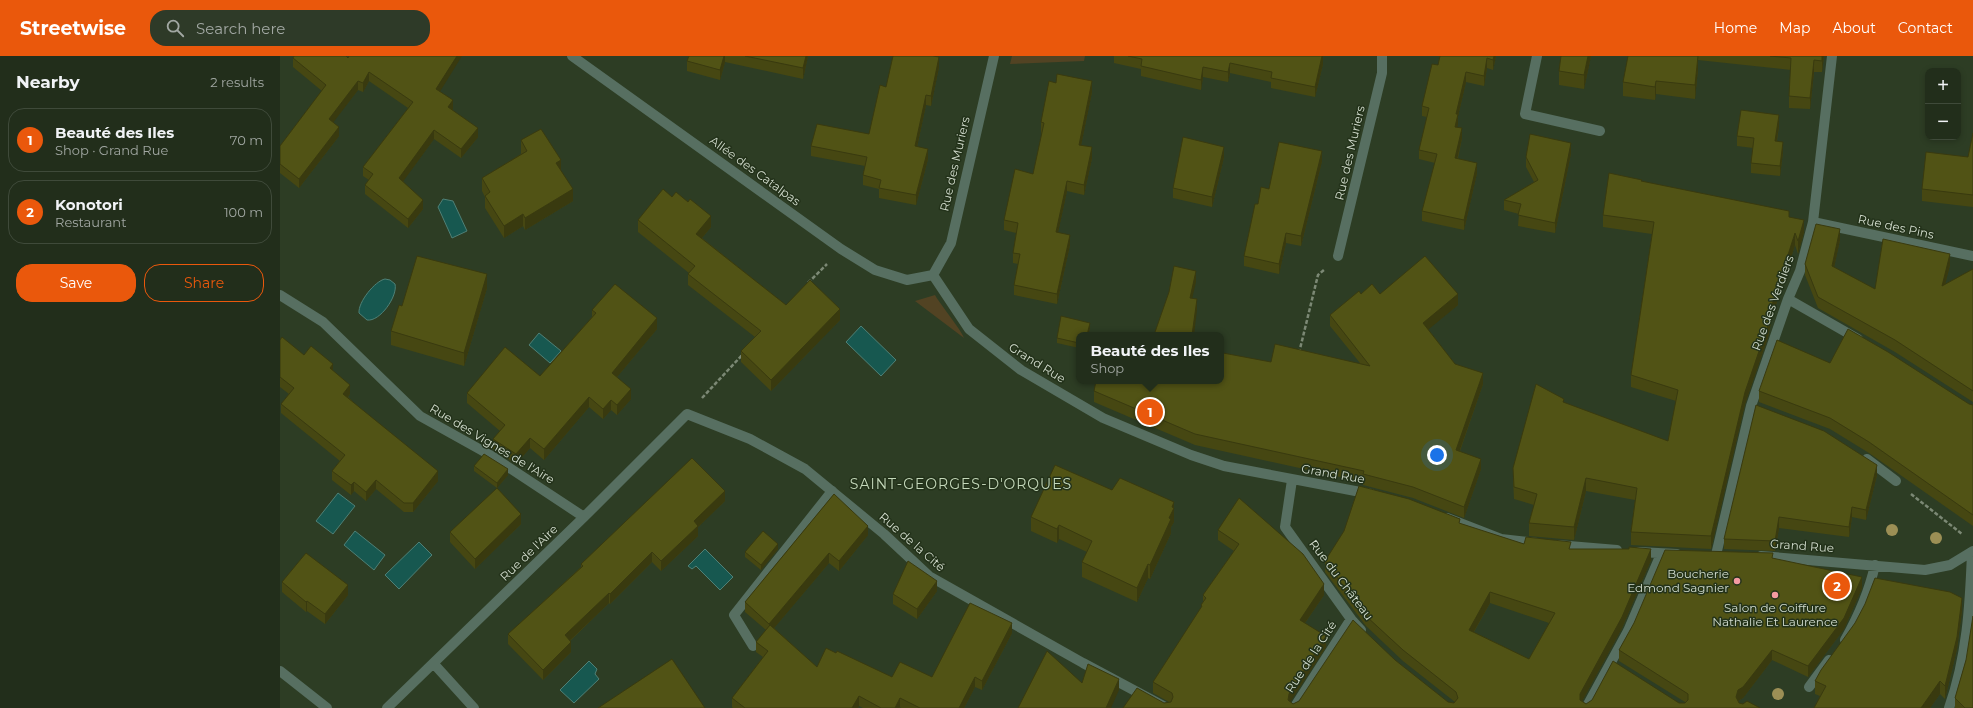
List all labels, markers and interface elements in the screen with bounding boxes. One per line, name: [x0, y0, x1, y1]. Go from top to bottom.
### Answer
search box: [150, 10, 430, 46]
text: Streetwise: [20, 17, 126, 40]
icon: search: [164, 17, 186, 39]
text: Search here: [196, 19, 285, 38]
text: Home: [1714, 19, 1757, 37]
text: Map: [1779, 19, 1810, 37]
text: About: [1832, 19, 1876, 37]
text: Contact: [1898, 19, 1953, 37]
map controls: [1925, 68, 1961, 140]
button: +: [1925, 68, 1961, 104]
text: Nearby: [16, 72, 80, 92]
text: 2 results: [210, 74, 264, 90]
street label: Rue des Muriers: [1331, 104, 1368, 202]
button: −: [1925, 104, 1961, 140]
street label: Rue des Muriers: [936, 115, 973, 213]
text: Beauté des Iles: [55, 123, 174, 142]
text: 1: [27, 132, 33, 148]
text: 70 m: [230, 132, 263, 148]
street label: Allée des Catalpas: [707, 133, 804, 209]
text: Shop · Grand Rue: [55, 142, 168, 158]
text: Konotori: [55, 195, 123, 214]
text: 2: [26, 204, 34, 220]
text: 100 m: [224, 204, 263, 220]
street label: Rue des Pins: [1857, 211, 1936, 242]
text: Restaurant: [55, 214, 126, 230]
street label: Rue des Verdiers: [1748, 253, 1797, 353]
button: Save: [16, 264, 136, 302]
button: Share: [144, 264, 264, 302]
popup: [1076, 332, 1224, 384]
street label: Grand Rue: [1006, 339, 1068, 386]
text: Beauté des Iles: [1090, 341, 1210, 360]
text: Shop: [1090, 360, 1124, 376]
pin: 1: [1137, 397, 1163, 427]
street label: Rue des Vignes de l'Aire: [427, 400, 557, 487]
your location: [1427, 445, 1447, 465]
street label: Grand Rue: [1300, 461, 1366, 486]
district label: SAINT-GEORGES-D'ORQUES: [850, 475, 1072, 493]
street label: Rue de la Cité: [876, 509, 948, 574]
street label: Rue de l'Aire: [497, 521, 561, 584]
street label: Rue du Château: [1306, 536, 1377, 623]
street label: Grand Rue: [1770, 536, 1835, 555]
place label: Boucherie Edmond Sagnier: [1627, 566, 1729, 595]
pin: 2: [1824, 571, 1850, 601]
marker: Boucherie Edmond Sagnier: [1732, 576, 1742, 586]
marker: Salon de Coiffure Nathalie Et Laurence: [1770, 590, 1780, 600]
place label: Salon de Coiffure Nathalie Et Laurence: [1712, 600, 1838, 629]
street label: Rue de la Cité: [1282, 618, 1339, 695]

